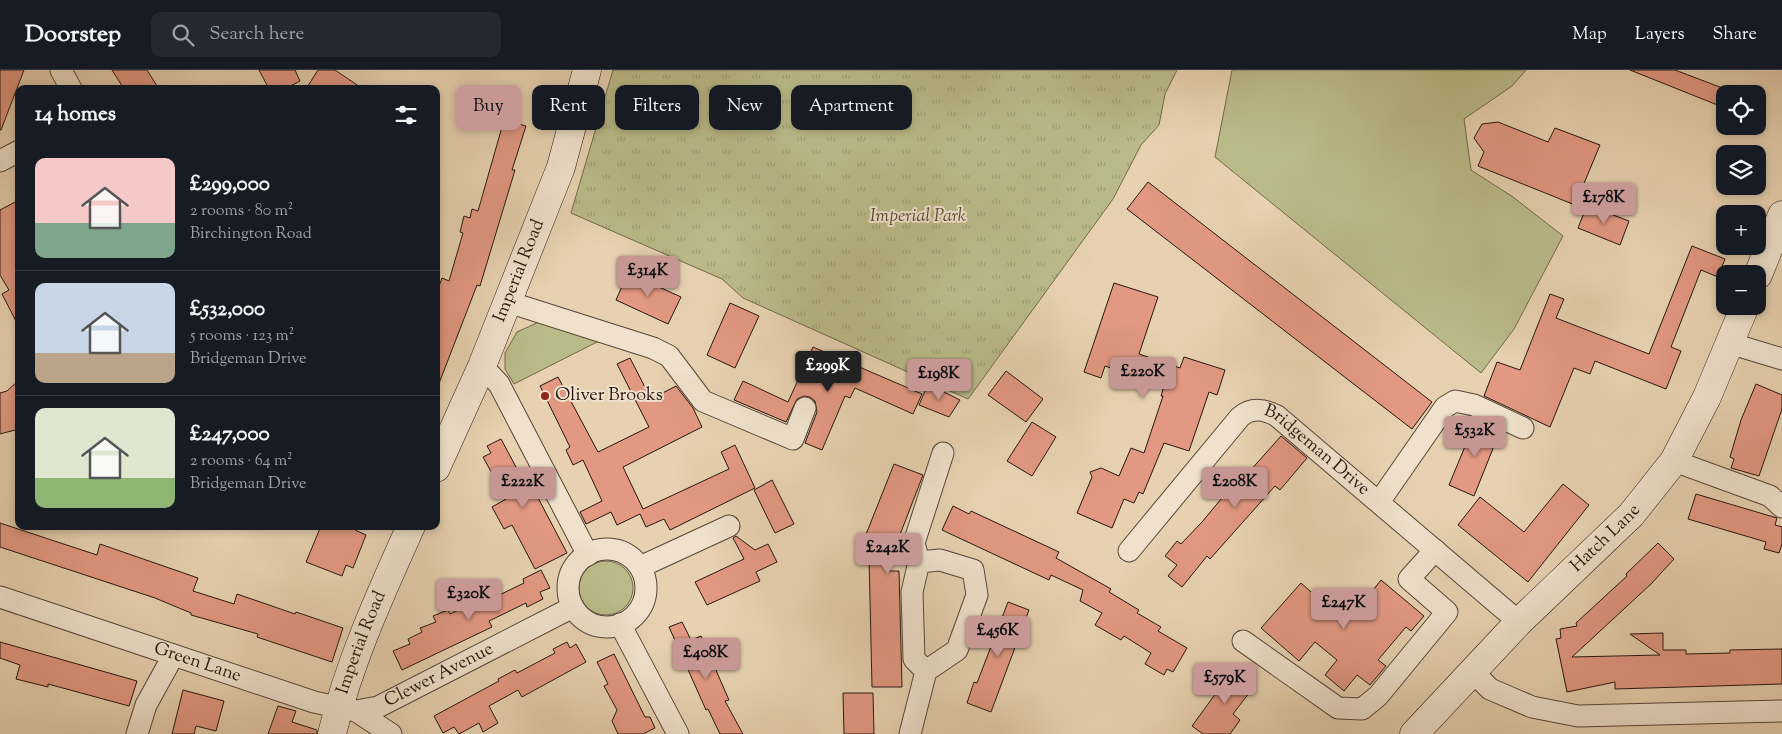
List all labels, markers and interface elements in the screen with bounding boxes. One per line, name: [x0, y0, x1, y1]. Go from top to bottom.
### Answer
search box: [151, 12, 501, 57]
text: Doorstep: [25, 18, 121, 52]
icon: search: [169, 21, 197, 49]
text: Search here: [209, 21, 304, 48]
text: Map: [1572, 22, 1607, 48]
text: Layers: [1635, 22, 1685, 48]
text: Share: [1713, 22, 1757, 48]
chip: Buy: [455, 85, 522, 130]
chip: Rent: [532, 85, 605, 130]
chip: Filters: [615, 85, 699, 130]
chip: New: [709, 85, 781, 130]
chip: Apartment: [791, 85, 912, 130]
map controls: [1716, 85, 1766, 315]
button: locate: [1716, 85, 1766, 135]
text: 14 homes: [35, 100, 116, 130]
icon: filters: [392, 101, 420, 129]
button: layers: [1716, 145, 1766, 195]
text: £299,000: [190, 170, 270, 200]
icon: home: [75, 178, 135, 238]
pin: £178K: [1569, 182, 1639, 225]
text: £178K: [1583, 187, 1625, 210]
text: 2 rooms · 80 m²: [190, 200, 293, 223]
park label: Imperial Park: [870, 204, 966, 230]
button: +: [1716, 205, 1766, 255]
street label: Imperial Road: [488, 216, 552, 326]
text: Birchington Road: [190, 223, 312, 246]
pin: £314K: [613, 256, 683, 298]
text: £314K: [628, 260, 668, 283]
button: −: [1716, 265, 1766, 315]
text: £532,000: [190, 295, 265, 325]
icon: home: [75, 303, 135, 363]
text: 5 rooms · 123 m²: [190, 325, 294, 348]
text: Bridgeman Drive: [190, 348, 307, 371]
pin: £299K: [793, 350, 863, 393]
text: £299K: [806, 355, 850, 378]
pin: £220K: [1108, 356, 1178, 399]
pin: £198K: [904, 358, 974, 401]
text: £220K: [1121, 361, 1165, 384]
text: £198K: [918, 363, 960, 386]
place label: Oliver Brooks: [555, 383, 663, 409]
marker: Oliver Brooks: [539, 390, 551, 402]
street label: Bridgeman Drive: [1260, 399, 1375, 502]
pin: £532K: [1440, 416, 1510, 458]
text: £247,000: [190, 420, 270, 450]
text: £532K: [1455, 420, 1495, 443]
icon: home: [75, 428, 135, 488]
text: 2 rooms · 64 m²: [190, 450, 293, 473]
pin: £222K: [488, 466, 558, 509]
pin: £208K: [1200, 466, 1270, 509]
text: £222K: [502, 471, 544, 494]
text: £208K: [1213, 471, 1257, 494]
text: Bridgeman Drive: [190, 473, 307, 496]
street label: Hatch Lane: [1565, 499, 1647, 579]
pin: £242K: [853, 532, 923, 575]
text: £242K: [866, 537, 910, 560]
pin: £320K: [434, 578, 504, 621]
text: £320K: [448, 583, 490, 606]
street label: Imperial Road: [331, 587, 394, 698]
pin: £247K: [1309, 588, 1379, 630]
text: £247K: [1322, 592, 1366, 615]
pin: £456K: [963, 616, 1033, 658]
text: £456K: [977, 620, 1019, 643]
street label: Green Lane: [150, 636, 244, 690]
street label: Clewer Avenue: [380, 637, 498, 715]
pin: £408K: [671, 638, 741, 680]
text: £408K: [684, 642, 728, 665]
pin: £579K: [1190, 662, 1260, 705]
text: £579K: [1204, 667, 1246, 690]

